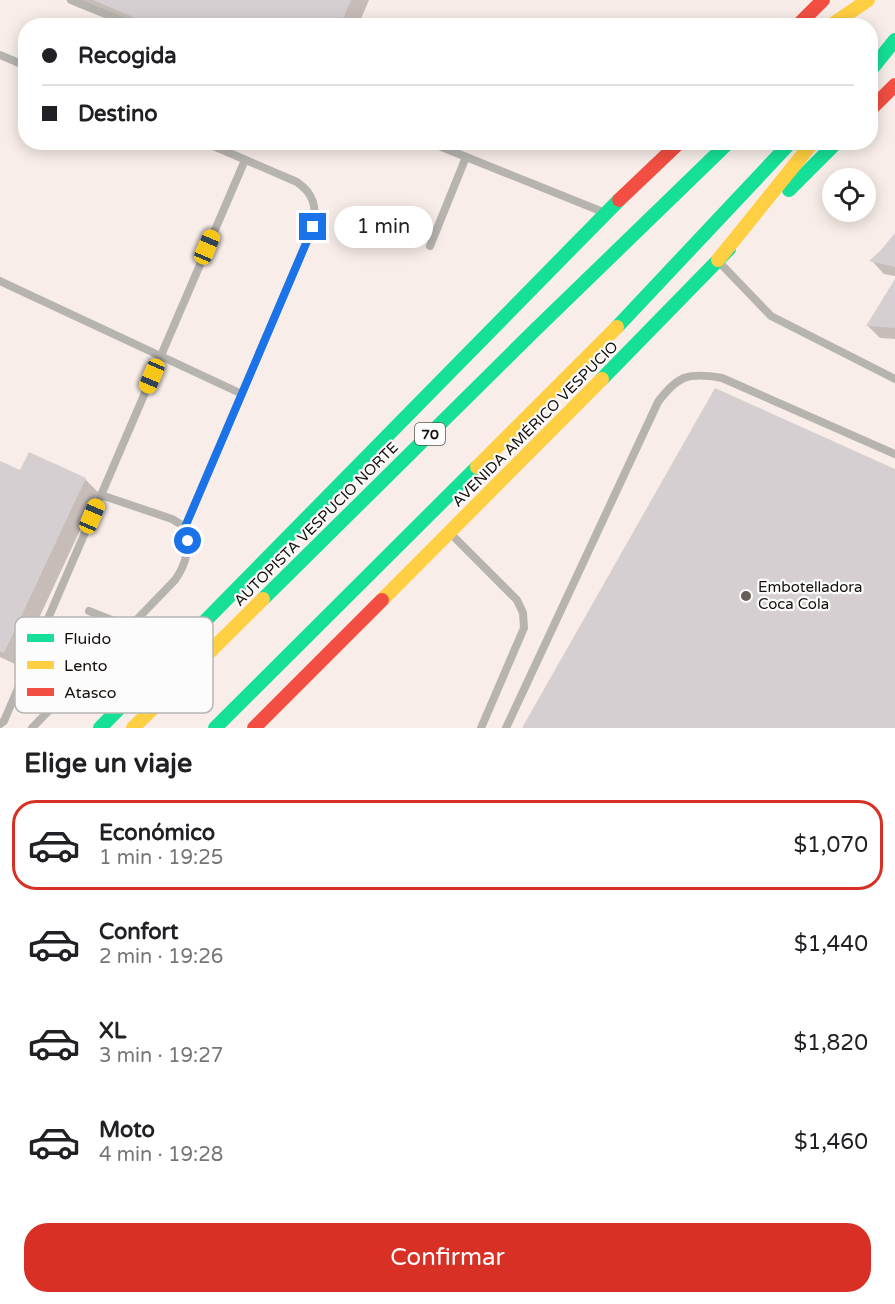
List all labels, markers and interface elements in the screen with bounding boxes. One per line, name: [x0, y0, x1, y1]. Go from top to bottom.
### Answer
text: Recogida: [78, 43, 177, 69]
text: Destino: [78, 101, 158, 127]
map controls: [822, 168, 876, 222]
button: locate: [822, 168, 876, 222]
callout: 1 min: [334, 206, 433, 248]
route end: [299, 213, 326, 240]
text: 1 min: [357, 215, 410, 239]
car: [192, 227, 222, 267]
street label: AVENIDA AMÉRICO VESPUCIO: [448, 337, 622, 511]
car: [137, 356, 167, 396]
road number: 70: [415, 423, 445, 445]
street label: AUTOPISTA VESPUCIO NORTE: [230, 438, 402, 610]
car: [77, 496, 107, 536]
route start: [174, 527, 201, 554]
place label: Embotelladora Coca Cola: [758, 578, 863, 613]
marker: Embotelladora Coca Cola: [739, 589, 753, 603]
legend: [15, 617, 213, 713]
text: Fluido: [64, 629, 111, 649]
text: Lento: [64, 656, 108, 676]
text: Atasco: [64, 683, 117, 703]
text: Elige un viaje: [24, 747, 192, 780]
icon: car: [27, 818, 81, 872]
text: Económico: [99, 820, 215, 846]
text: $1,070: [793, 832, 868, 858]
text: 1 min · 19:25: [99, 846, 223, 870]
icon: car: [27, 917, 81, 971]
text: Confort: [99, 919, 178, 945]
text: $1,440: [794, 931, 868, 957]
text: 2 min · 19:26: [99, 945, 223, 969]
icon: car: [27, 1016, 81, 1070]
text: XL: [99, 1018, 126, 1044]
text: $1,820: [794, 1030, 868, 1056]
text: 3 min · 19:27: [99, 1044, 223, 1068]
icon: car: [27, 1115, 81, 1169]
text: Moto: [99, 1117, 155, 1143]
text: $1,460: [794, 1129, 868, 1155]
text: 4 min · 19:28: [99, 1143, 223, 1167]
button: Confirmar: [24, 1223, 871, 1292]

